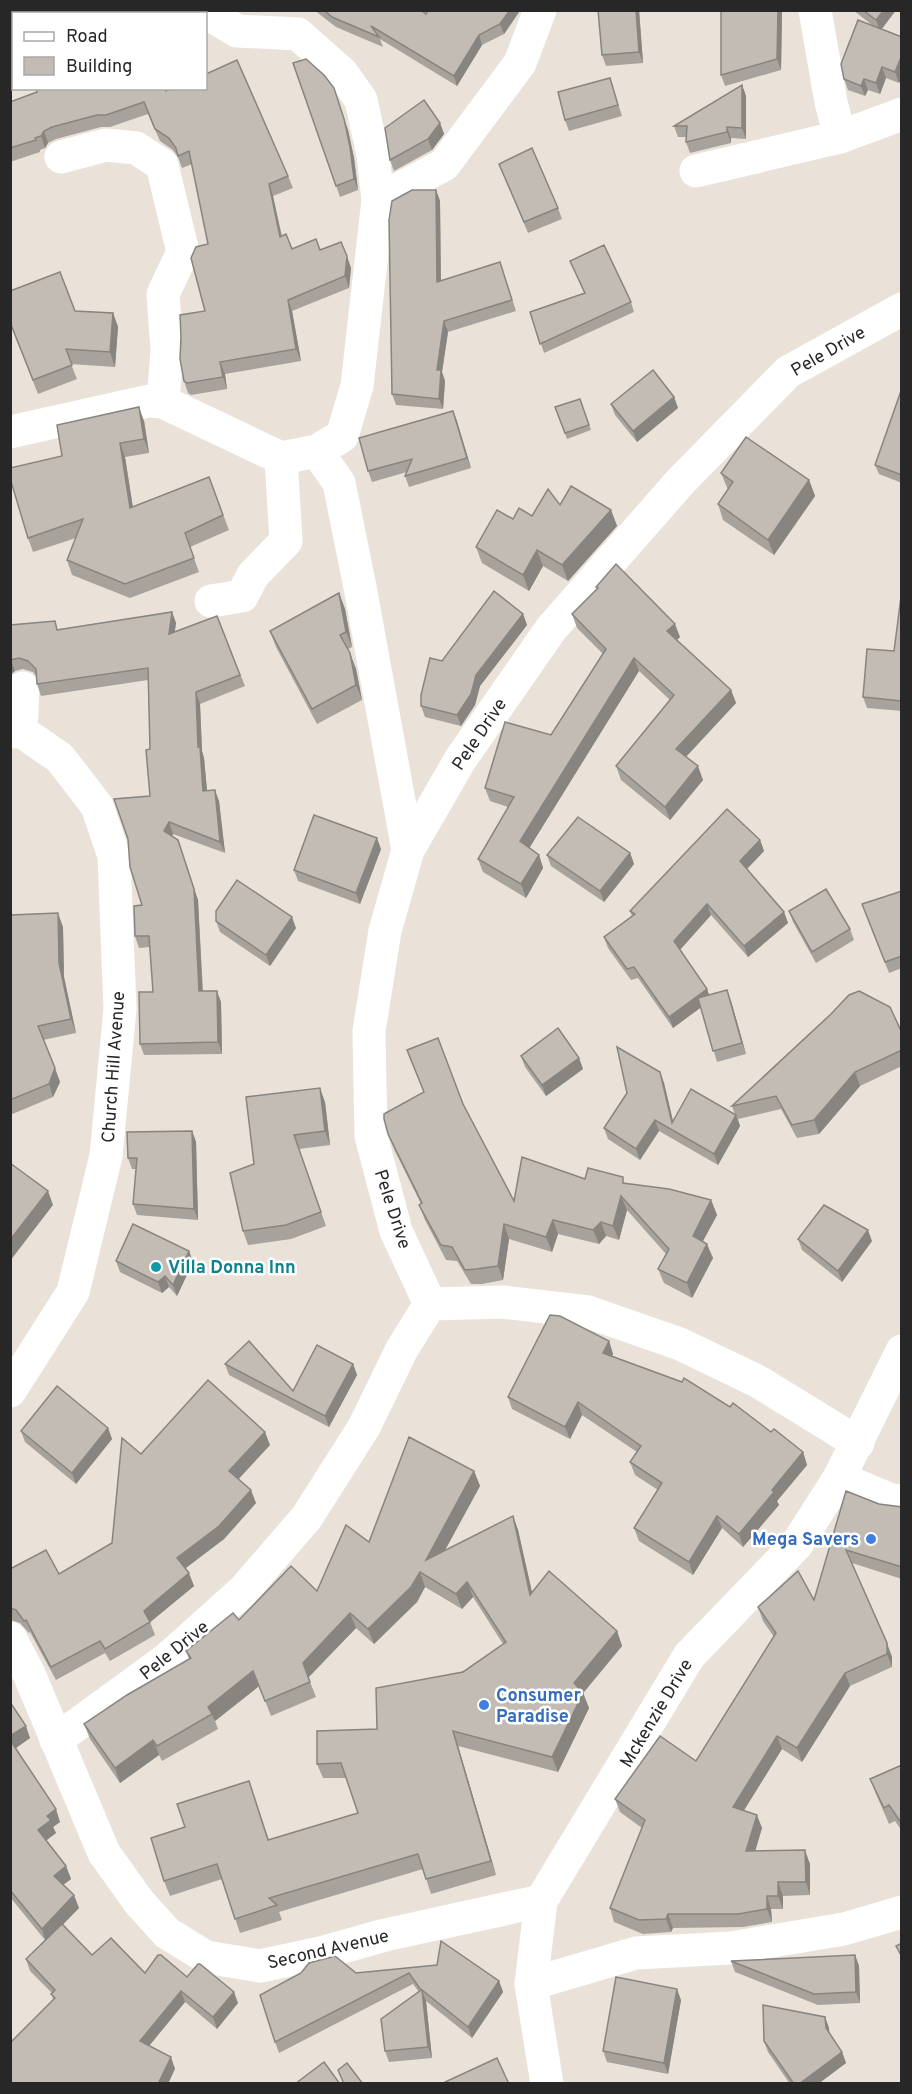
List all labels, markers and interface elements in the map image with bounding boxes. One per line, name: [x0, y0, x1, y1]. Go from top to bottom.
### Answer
legend: [12, 12, 207, 90]
text: Road: [66, 26, 108, 49]
text: Building: [66, 56, 132, 79]
street label: Pele Drive: [787, 322, 870, 383]
street label: Pele Drive: [448, 694, 513, 775]
street label: Church Hill Avenue: [98, 990, 131, 1144]
street label: Pele Drive: [368, 1167, 415, 1252]
place label: Villa Donna Inn: [168, 1257, 296, 1280]
marker: Villa Donna Inn: [149, 1260, 163, 1274]
place label: Mega Savers: [752, 1529, 859, 1552]
marker: Mega Savers: [864, 1532, 878, 1546]
street label: Pele Drive: [136, 1616, 214, 1686]
street label: Mckenzie Drive: [616, 1655, 699, 1772]
place label: Consumer Paradise: [496, 1685, 581, 1729]
marker: Consumer Paradise: [477, 1698, 491, 1712]
street label: Second Avenue: [265, 1925, 391, 1976]

